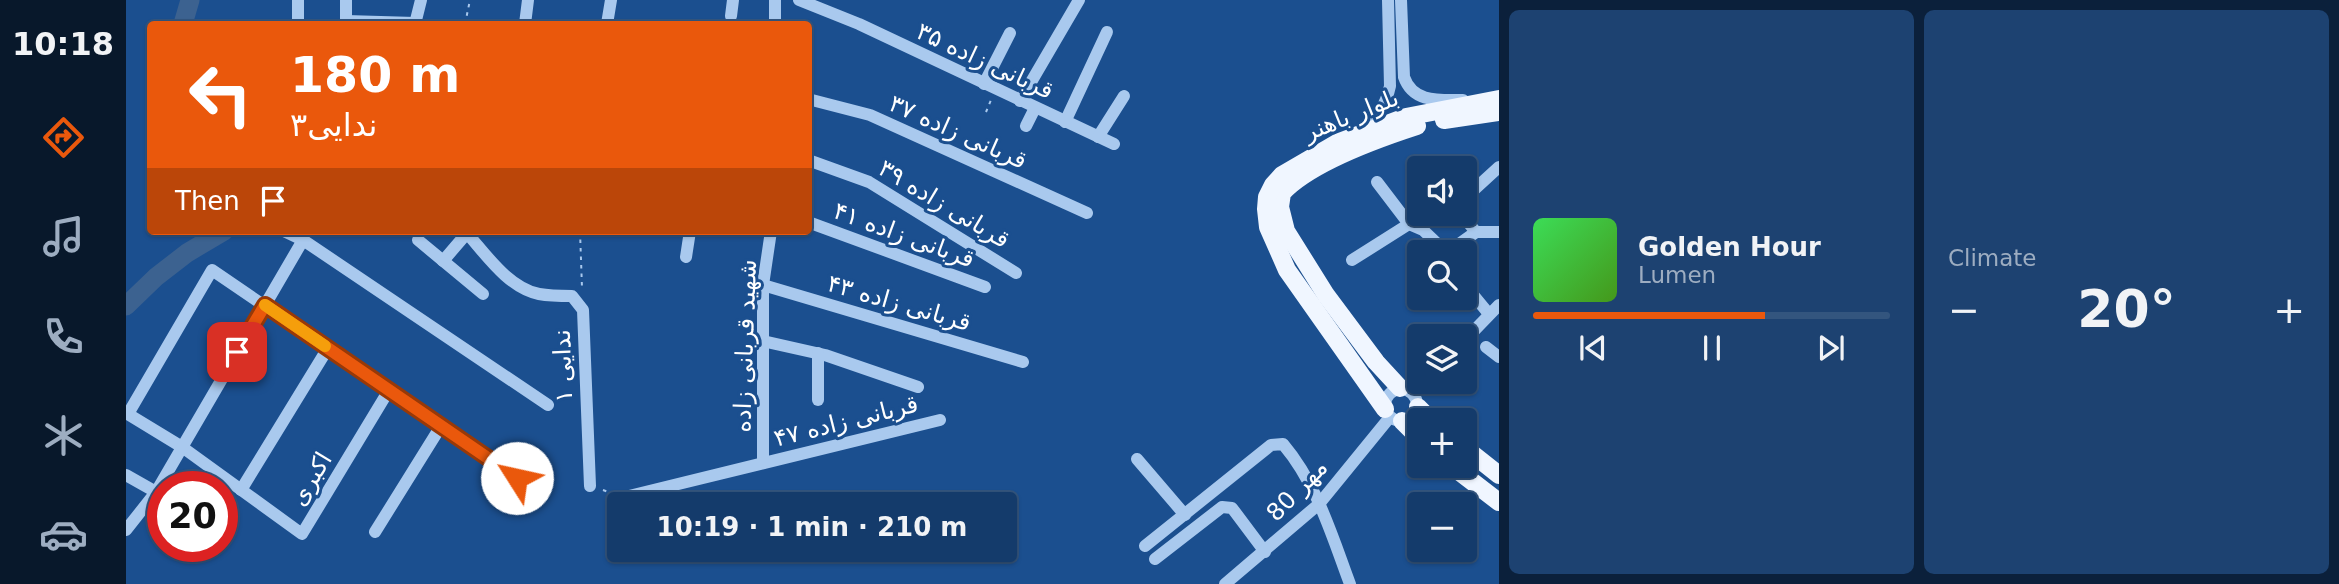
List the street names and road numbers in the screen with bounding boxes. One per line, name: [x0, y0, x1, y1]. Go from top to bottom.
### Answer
street label: قربانی زاده ۳۵: [912, 17, 1058, 105]
street label: بلوار باهنر: [1298, 83, 1403, 147]
street label: قربانی زاده ۳۷: [885, 89, 1031, 175]
street label: قربانی زاده ۳۹: [873, 154, 1015, 254]
street label: قربانی زاده ۴۱: [830, 197, 978, 273]
street label: شهید قربانی زاده: [728, 259, 762, 433]
street label: قربانی زاده ۴۳: [824, 269, 974, 337]
street label: ندایی ۱: [548, 329, 578, 403]
street label: قربانی زاده ۴۷: [771, 390, 921, 452]
street label: اکبری: [284, 447, 338, 511]
street label: مهر 80: [1261, 453, 1333, 527]

